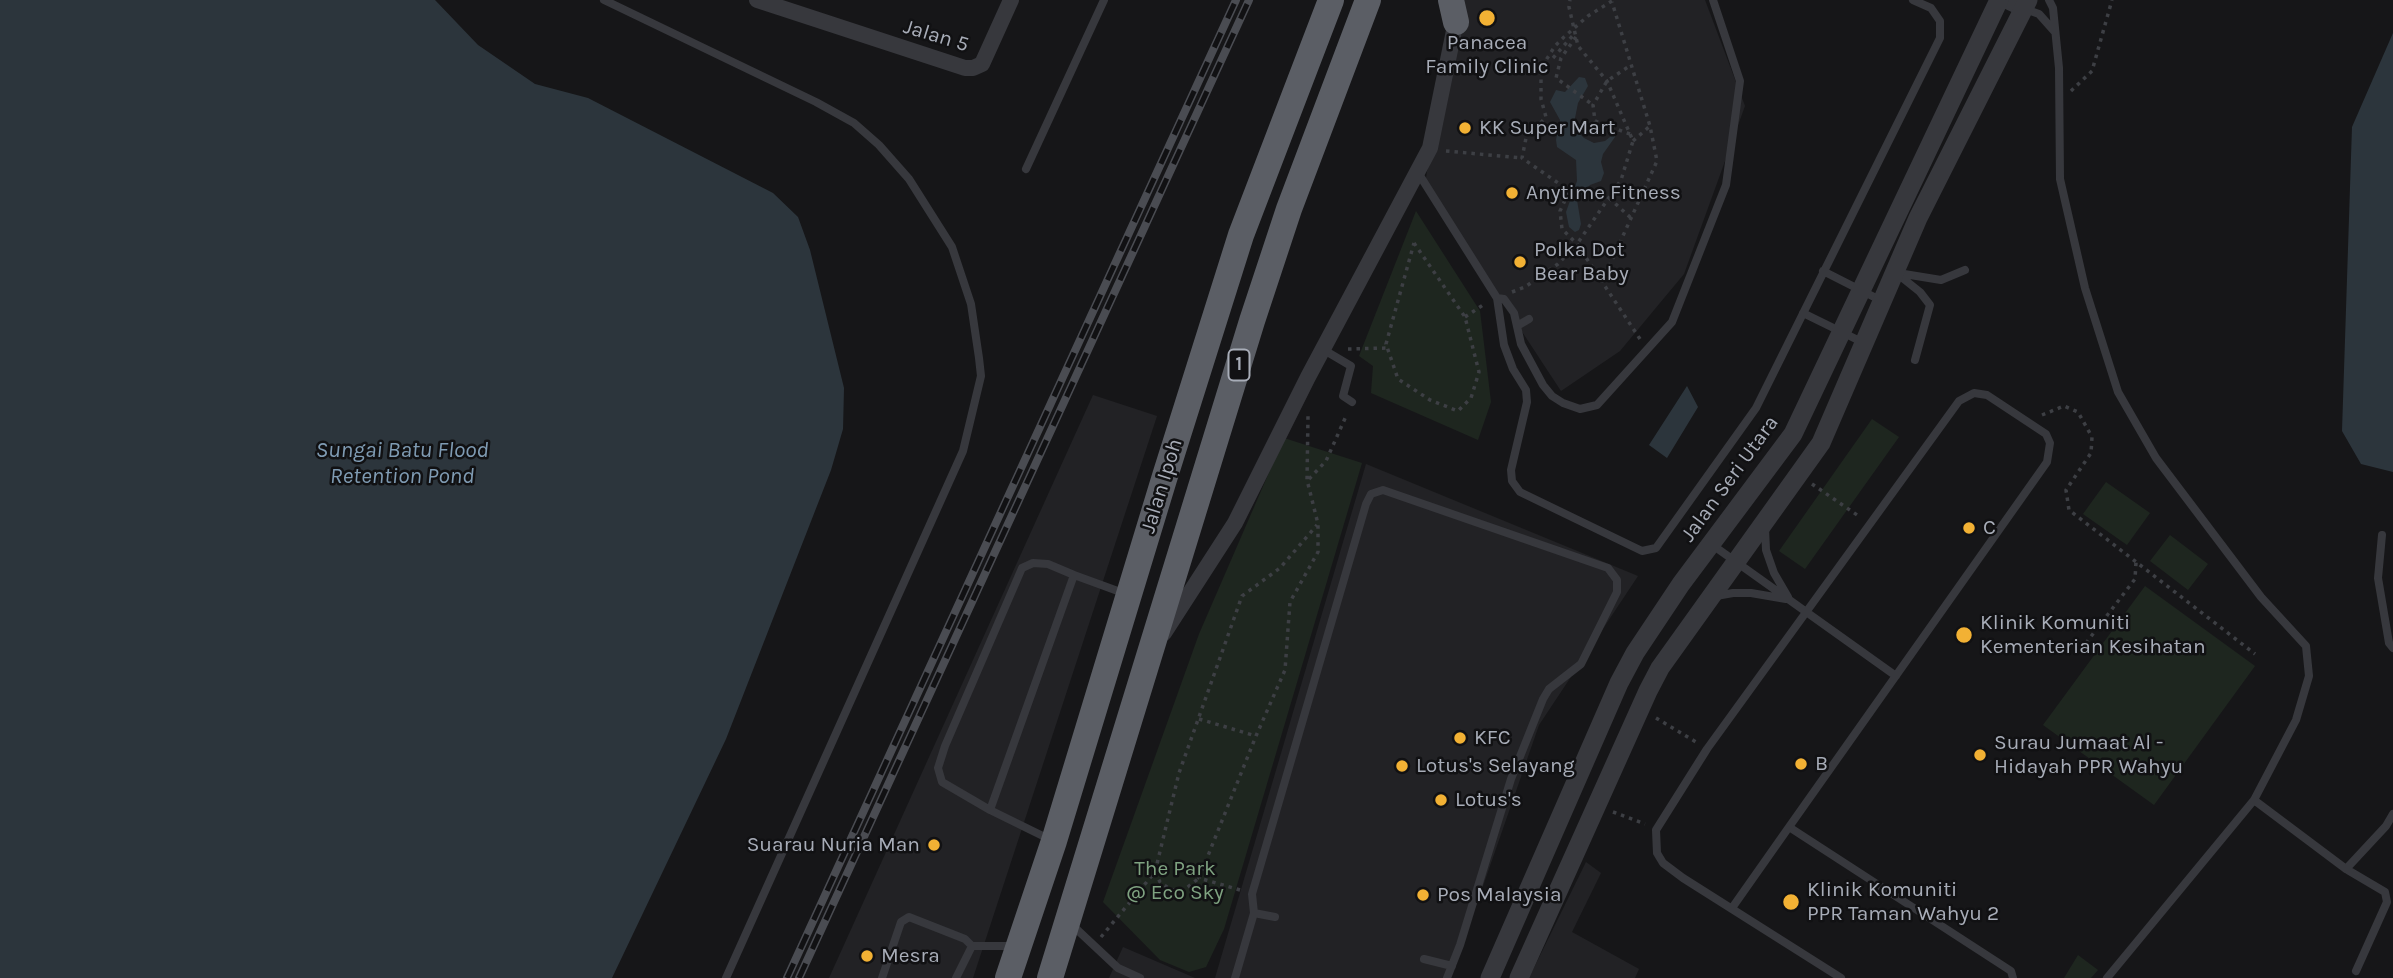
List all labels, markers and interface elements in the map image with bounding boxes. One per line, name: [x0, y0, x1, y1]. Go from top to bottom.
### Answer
marker: Panacea Family Clinic: [1477, 8, 1497, 28]
street label: Jalan 5: [900, 14, 972, 58]
place label: Panacea Family Clinic: [1425, 30, 1549, 80]
place label: KK Super Mart: [1479, 115, 1615, 141]
marker: KK Super Mart: [1457, 120, 1473, 136]
place label: Anytime Fitness: [1526, 180, 1681, 206]
marker: Anytime Fitness: [1504, 185, 1520, 201]
place label: Polka Dot Bear Baby: [1534, 237, 1629, 287]
marker: Polka Dot Bear Baby: [1512, 254, 1528, 270]
road number: 1: [1228, 350, 1250, 380]
street label: Jalan Seri Utara: [1676, 411, 1784, 547]
water label: Sungai Batu Flood Retention Pond: [315, 436, 489, 490]
street label: Jalan Ipoh: [1136, 436, 1188, 536]
place label: C: [1983, 515, 1996, 541]
marker: C: [1961, 520, 1977, 536]
place label: Klinik Komuniti Kementerian Kesihatan: [1980, 610, 2206, 660]
marker: Klinik Komuniti Kementerian Kesihatan: [1954, 625, 1974, 645]
place label: KFC: [1474, 725, 1511, 751]
marker: KFC: [1452, 730, 1468, 746]
place label: Surau Jumaat Al - Hidayah PPR Wahyu: [1994, 730, 2183, 780]
marker: Surau Jumaat Al - Hidayah PPR Wahyu: [1972, 747, 1988, 763]
place label: B: [1815, 751, 1828, 777]
place label: Lotus's Selayang: [1416, 753, 1575, 779]
marker: B: [1793, 756, 1809, 772]
marker: Lotus's Selayang: [1394, 758, 1410, 774]
place label: Lotus's: [1455, 787, 1522, 813]
marker: Lotus's: [1433, 792, 1449, 808]
place label: Suarau Nuria Man: [747, 832, 920, 858]
marker: Suarau Nuria Man: [926, 837, 942, 853]
park label: The Park @ Eco Sky: [1126, 856, 1224, 906]
place label: Klinik Komuniti PPR Taman Wahyu 2: [1807, 877, 1999, 927]
place label: Pos Malaysia: [1437, 882, 1562, 908]
marker: Pos Malaysia: [1415, 887, 1431, 903]
marker: Klinik Komuniti PPR Taman Wahyu 2: [1781, 892, 1801, 912]
place label: Mesra: [881, 943, 940, 969]
marker: Mesra: [859, 948, 875, 964]

